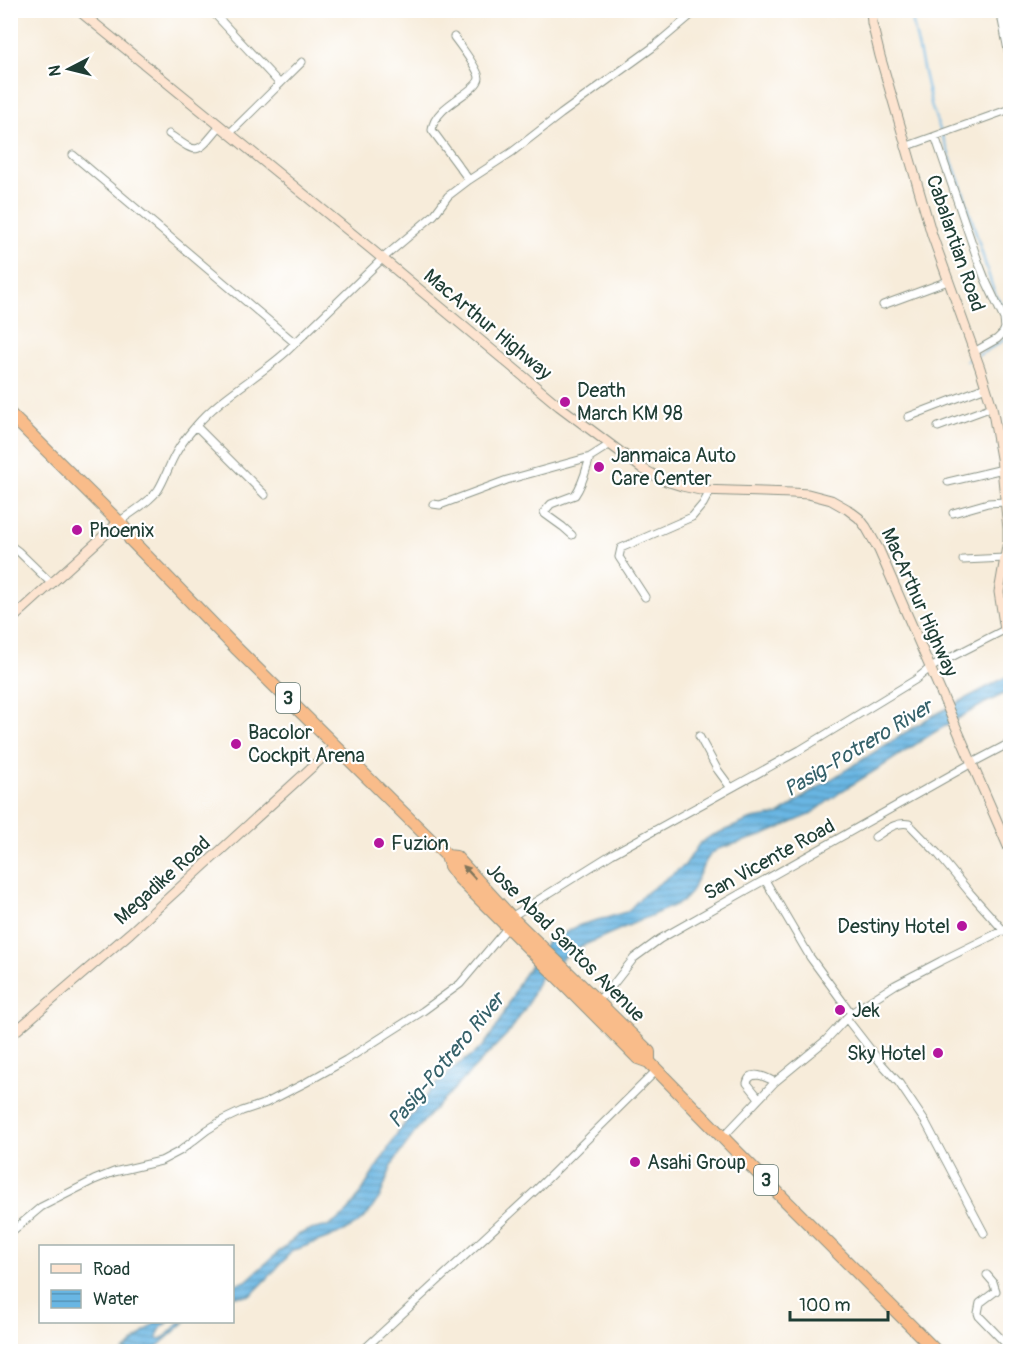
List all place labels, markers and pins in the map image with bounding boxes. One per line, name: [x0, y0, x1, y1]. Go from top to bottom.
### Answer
place label: Death March KM 98: [577, 378, 683, 426]
marker: Death March KM 98: [558, 395, 572, 409]
place label: Janmaica Auto Care Center: [611, 443, 736, 491]
marker: Janmaica Auto Care Center: [592, 460, 606, 474]
place label: Phoenix: [89, 518, 155, 543]
marker: Phoenix: [70, 523, 84, 537]
place label: Bacolor Cockpit Arena: [248, 720, 365, 768]
marker: Bacolor Cockpit Arena: [229, 737, 243, 751]
place label: Fuzion: [391, 831, 449, 856]
marker: Fuzion: [372, 836, 386, 850]
place label: Destiny Hotel: [837, 914, 950, 939]
marker: Destiny Hotel: [955, 919, 969, 933]
place label: Jek: [852, 998, 880, 1023]
marker: Jek: [833, 1003, 847, 1017]
place label: Sky Hotel: [847, 1041, 926, 1066]
marker: Sky Hotel: [931, 1046, 945, 1060]
place label: Asahi Group: [647, 1150, 746, 1175]
marker: Asahi Group: [628, 1155, 642, 1169]

